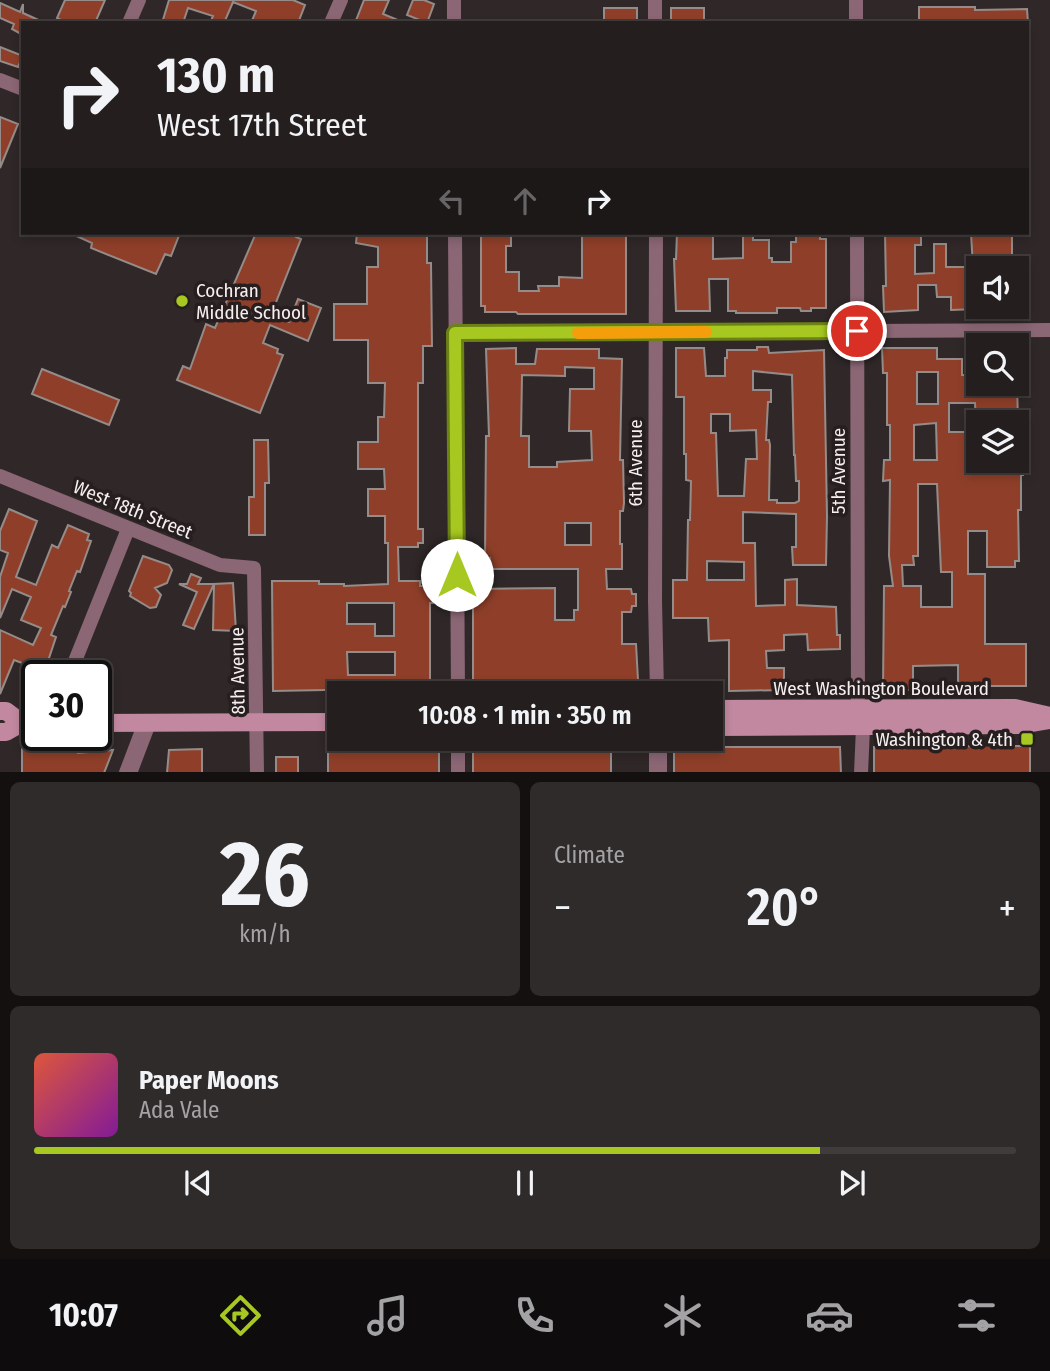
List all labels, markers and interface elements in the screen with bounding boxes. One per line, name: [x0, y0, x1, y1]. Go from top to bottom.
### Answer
text: 130 m: [157, 46, 275, 105]
icon: right: [42, 49, 133, 140]
text: West 17th Street: [157, 106, 367, 144]
icon: left: [433, 182, 471, 220]
icon: ahead: [506, 182, 544, 220]
icon: right: [579, 182, 617, 220]
map controls: [966, 256, 1029, 473]
button: sound: [966, 256, 1029, 319]
place label: Cochran Middle School: [196, 279, 306, 324]
marker: Cochran Middle School: [174, 293, 190, 309]
pin: [827, 301, 887, 361]
icon: arrive: [838, 312, 876, 350]
button: search: [966, 333, 1029, 396]
button: layers: [966, 410, 1029, 473]
street label: 6th Avenue: [624, 419, 647, 507]
street label: 5th Avenue: [827, 428, 850, 514]
street label: West 18th Street: [70, 475, 197, 544]
position arrow: [420, 538, 494, 612]
street label: 8th Avenue: [225, 627, 250, 715]
speed limit sign: 30: [21, 660, 112, 751]
street label: West Washington Boulevard: [773, 677, 989, 700]
text: 10:08 · 1 min · 350 m: [418, 700, 632, 731]
place label: Washington & 4th: [875, 728, 1013, 751]
marker: Washington & 4th: [1019, 731, 1035, 747]
text: 26: [220, 820, 310, 929]
text: Climate: [554, 841, 625, 869]
text: 20°: [747, 876, 823, 939]
text: −: [554, 885, 571, 931]
text: +: [999, 885, 1016, 931]
text: km/h: [239, 920, 291, 948]
text: Paper Moons: [139, 1065, 279, 1096]
text: Ada Vale: [139, 1096, 219, 1124]
icon: previous: [179, 1164, 217, 1202]
icon: pause: [506, 1164, 544, 1202]
icon: next: [833, 1164, 871, 1202]
icon: directions: [216, 1291, 265, 1340]
icon: music: [363, 1291, 412, 1340]
icon: phone: [510, 1291, 559, 1340]
icon: climate: [658, 1291, 707, 1340]
icon: car: [805, 1291, 854, 1340]
icon: filters: [952, 1291, 1001, 1340]
text: 10:07: [49, 1296, 118, 1334]

